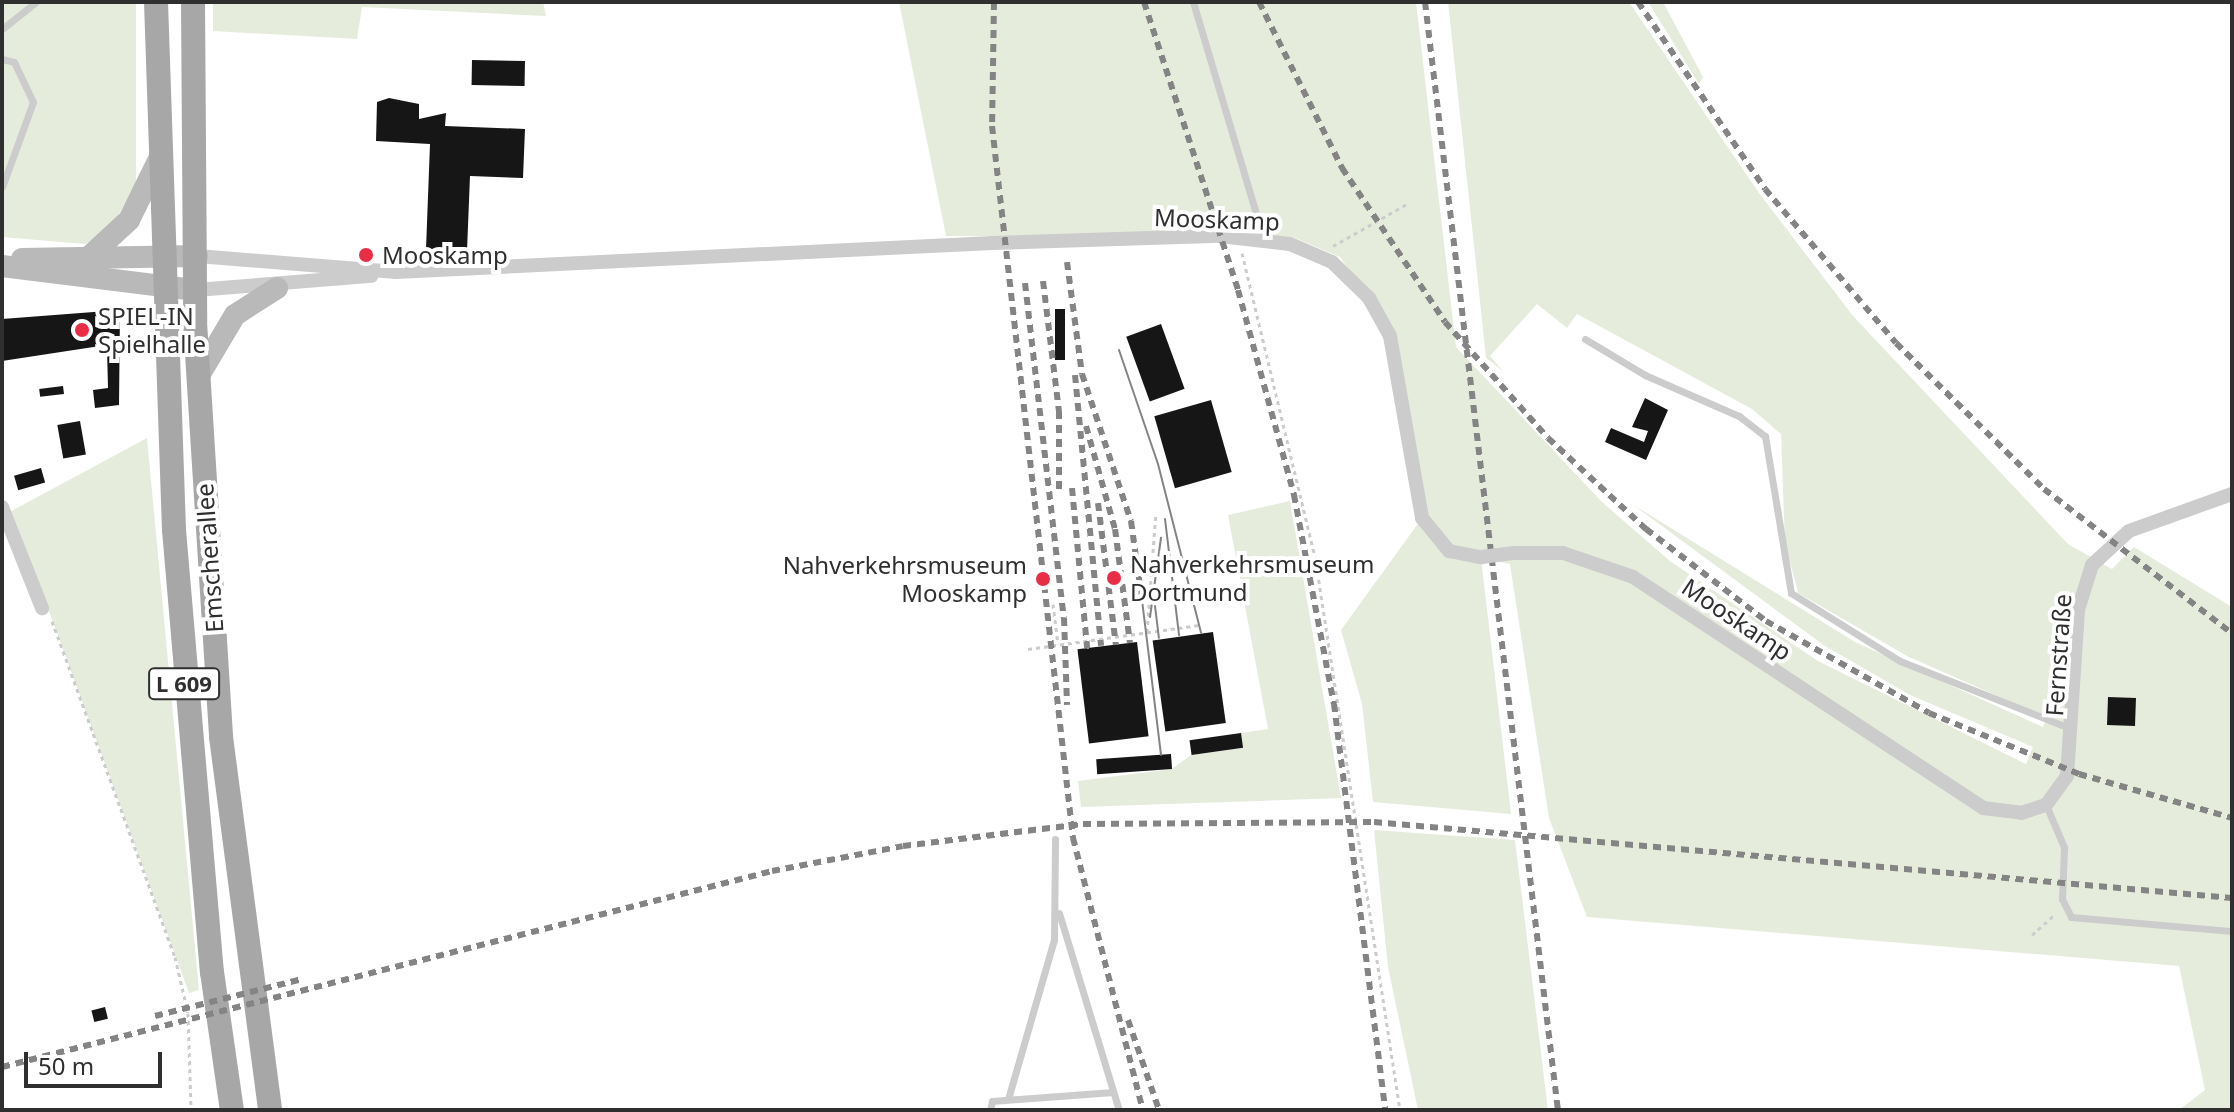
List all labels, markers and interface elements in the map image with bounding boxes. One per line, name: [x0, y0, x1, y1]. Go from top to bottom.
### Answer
street label: Mooskamp: [1154, 202, 1280, 236]
place label: Mooskamp: [382, 241, 508, 269]
marker: Mooskamp: [357, 246, 375, 264]
place label: SPIEL-IN Spielhalle: [98, 302, 206, 358]
marker: SPIEL-IN Spielhalle: [73, 321, 91, 339]
street label: Emscherallee: [189, 482, 229, 634]
place label: Nahverkehrsmuseum Dortmund: [1130, 550, 1374, 606]
place label: Nahverkehrsmuseum Mooskamp: [783, 551, 1027, 607]
marker: Nahverkehrsmuseum Dortmund: [1105, 569, 1123, 587]
marker: Nahverkehrsmuseum Mooskamp: [1034, 570, 1052, 588]
street label: Mooskamp: [1677, 572, 1797, 666]
street label: Fernstraße: [2039, 593, 2077, 717]
road number: L 609: [148, 666, 220, 702]
scale bar: [28, 1036, 166, 1086]
text: 50 m: [38, 1049, 94, 1082]

